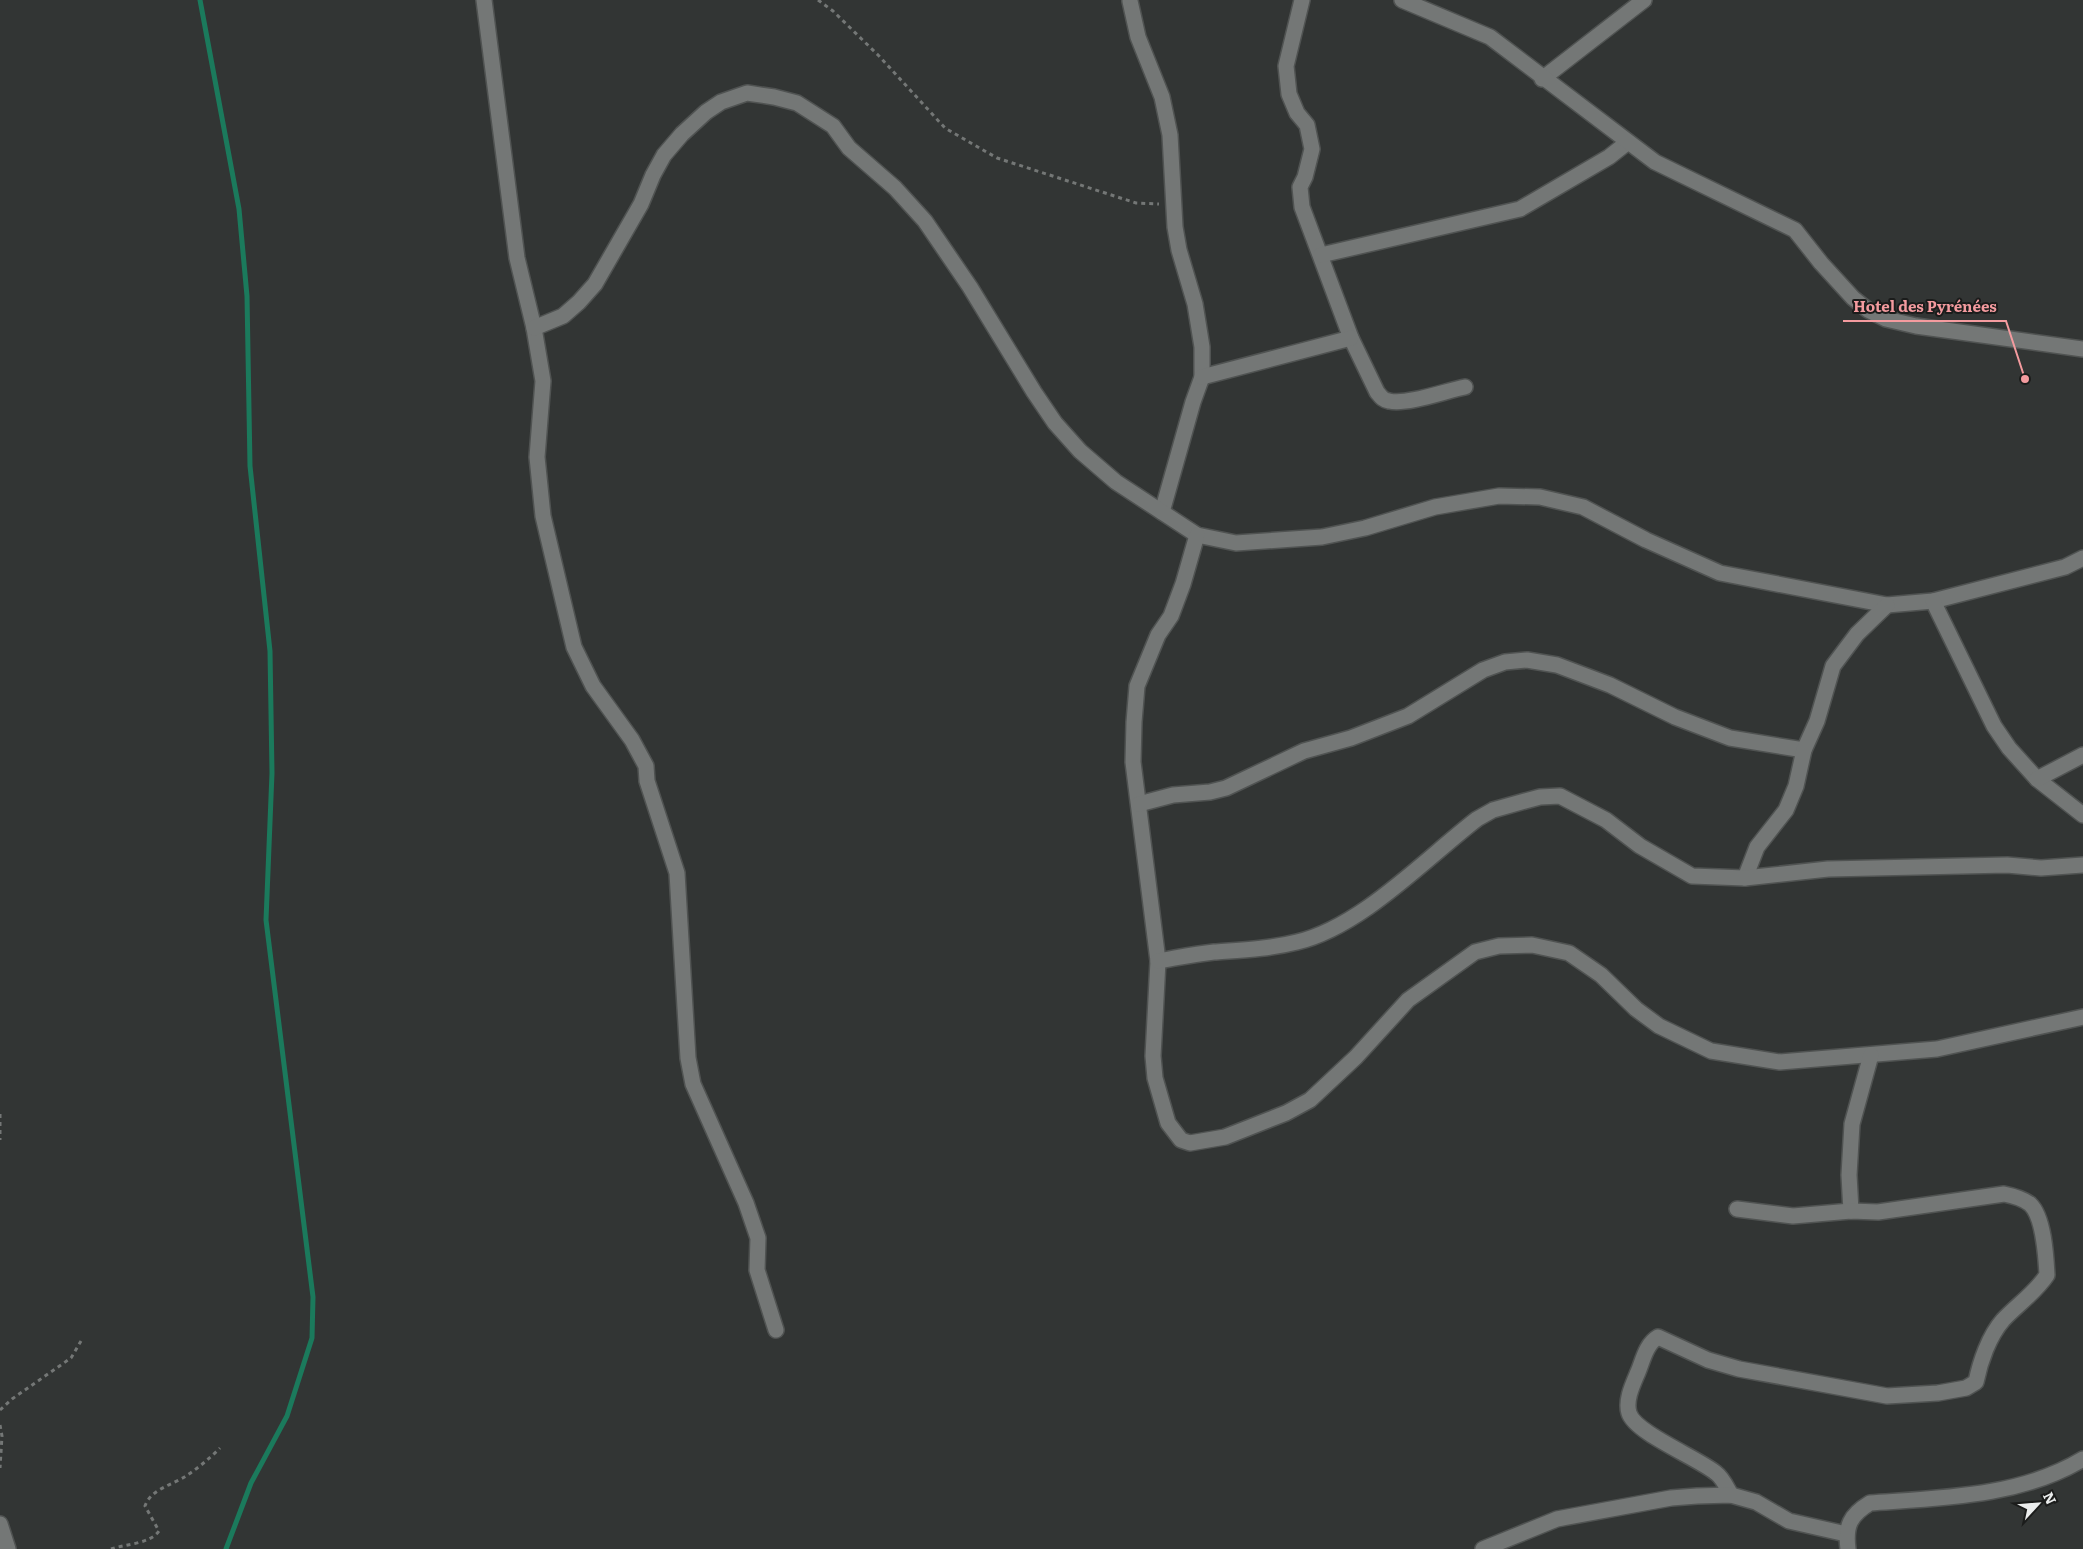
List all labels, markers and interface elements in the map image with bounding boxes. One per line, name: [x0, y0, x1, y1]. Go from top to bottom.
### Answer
callout: Hotel des Pyrénées: [1843, 291, 2006, 321]
text: Hotel des Pyrénées: [1853, 294, 1997, 317]
north arrow: [2013, 1479, 2063, 1529]
text: N: [2039, 1488, 2062, 1508]

